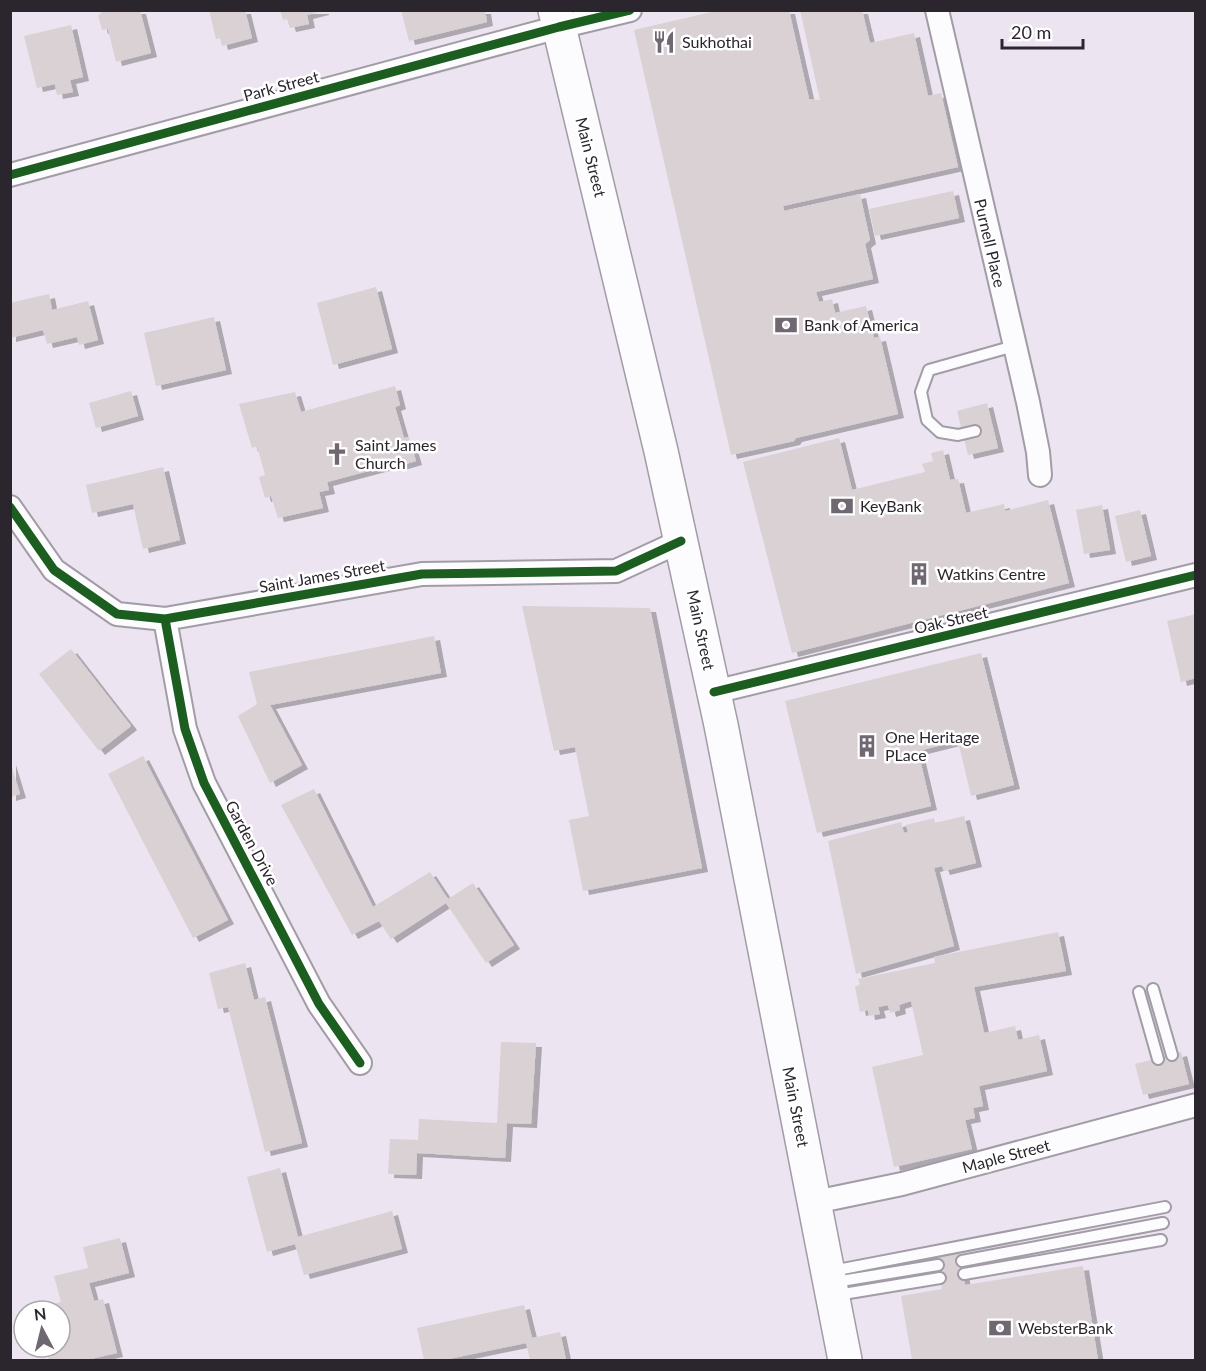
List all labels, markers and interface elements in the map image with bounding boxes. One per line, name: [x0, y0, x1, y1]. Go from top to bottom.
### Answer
scale bar: [1002, 12, 1083, 50]
text: 20 m: [1011, 21, 1051, 43]
restaurant icon: Sukhothai: [651, 29, 677, 55]
place label: Sukhothai: [682, 32, 752, 51]
street label: Park Street: [241, 66, 321, 105]
street label: Main Street: [572, 115, 611, 199]
street label: Purnell Place: [971, 197, 1010, 289]
bank icon: Bank of America: [773, 312, 799, 338]
place label: Bank of America: [804, 315, 919, 334]
place label: Saint James Church: [355, 435, 437, 472]
church icon: Saint James Church: [324, 441, 350, 467]
bank icon: KeyBank: [829, 493, 855, 519]
place label: KeyBank: [860, 496, 922, 515]
street label: Saint James Street: [257, 555, 387, 596]
building icon: Watkins Centre: [906, 561, 932, 587]
place label: Watkins Centre: [937, 564, 1046, 583]
street label: Main Street: [684, 588, 719, 672]
street label: Oak Street: [912, 602, 990, 637]
place label: One Heritage PLace: [885, 727, 980, 764]
building icon: One Heritage PLace: [854, 733, 880, 759]
street label: Garden Drive: [222, 797, 283, 889]
street label: Main Street: [779, 1065, 814, 1149]
street label: Maple Street: [960, 1135, 1052, 1176]
north arrow: [12, 1299, 72, 1359]
text: N: [33, 1303, 47, 1324]
bank icon: WebsterBank: [987, 1315, 1013, 1341]
place label: WebsterBank: [1018, 1318, 1114, 1337]

